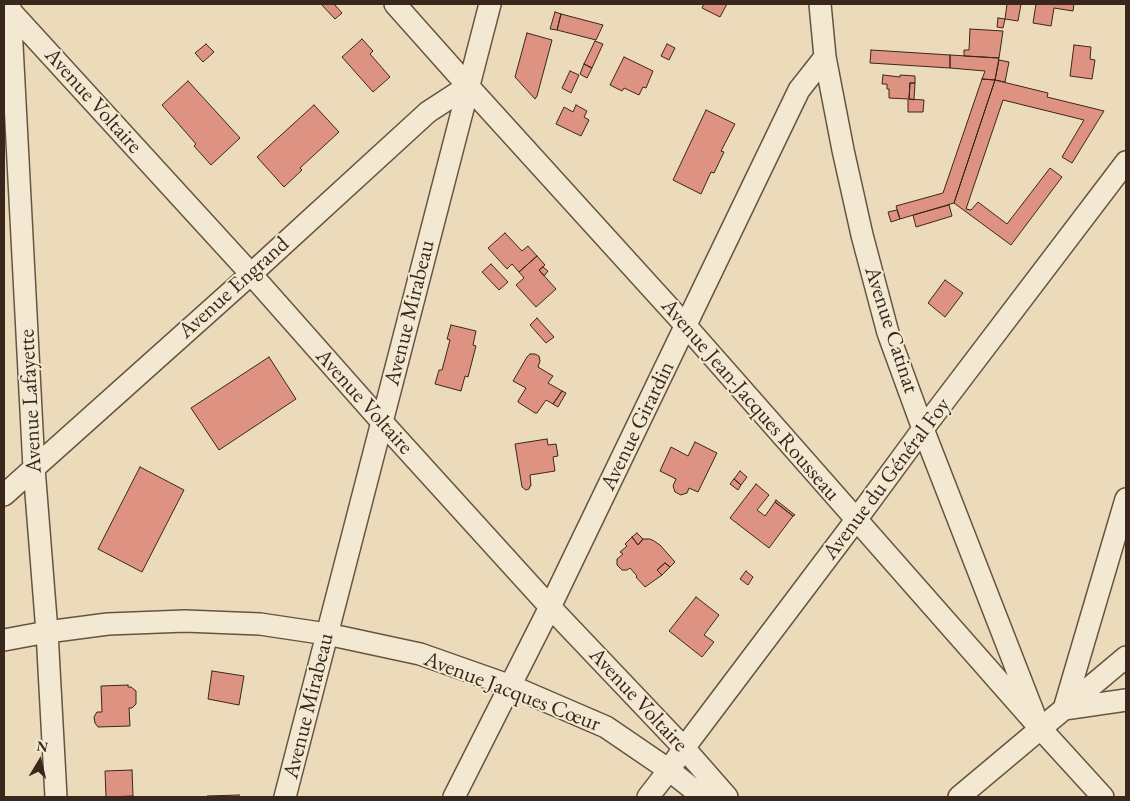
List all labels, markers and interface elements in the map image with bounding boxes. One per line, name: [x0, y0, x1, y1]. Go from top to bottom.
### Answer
street label: Avenue Voltaire: [39, 43, 147, 159]
street label: Avenue Engrand: [173, 231, 295, 345]
street label: Avenue Mirabeau: [379, 237, 441, 389]
street label: Avenue Catinat: [858, 263, 924, 397]
street label: Avenue Jean-Jacques Rousseau: [655, 293, 845, 507]
street label: Avenue Lafayette: [14, 328, 48, 474]
street label: Avenue Voltaire: [310, 344, 418, 460]
street label: Avenue Girardin: [595, 357, 681, 495]
street label: Avenue du Général Foy: [818, 393, 956, 565]
street label: Avenue Mirabeau: [278, 630, 340, 782]
street label: Avenue Voltaire: [583, 642, 693, 758]
street label: Avenue Jacques Cœur: [420, 646, 604, 738]
north arrow: [15, 736, 65, 786]
text: N: [35, 736, 49, 756]

